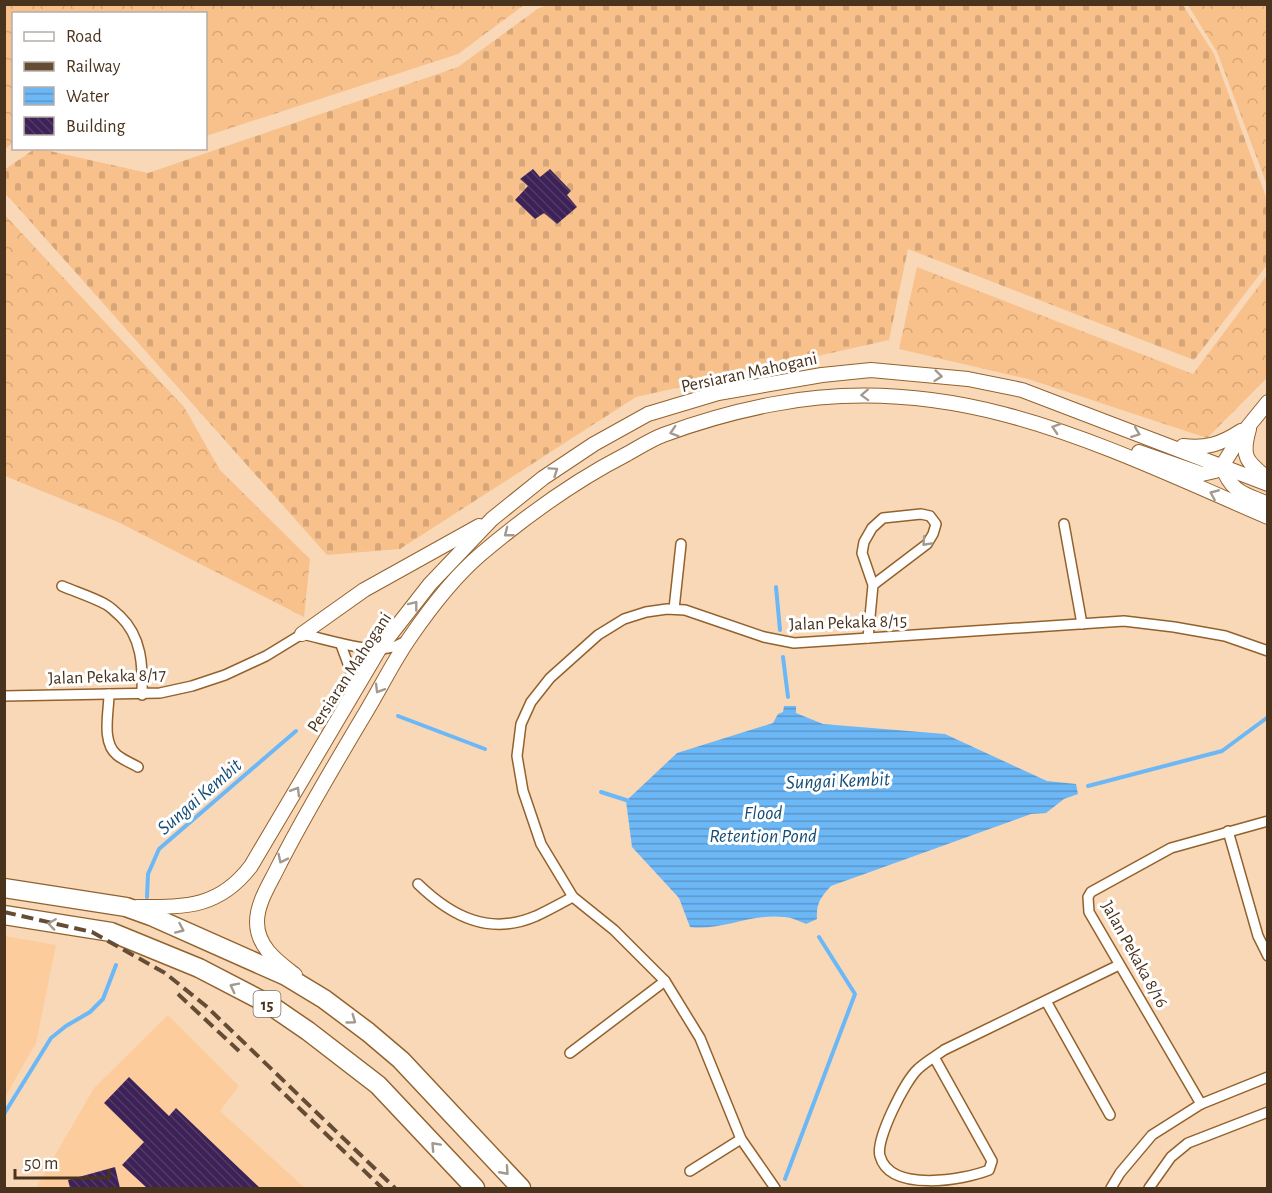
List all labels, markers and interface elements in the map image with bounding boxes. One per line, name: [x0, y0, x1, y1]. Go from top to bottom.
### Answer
legend: [12, 12, 207, 150]
text: Road: [66, 28, 102, 46]
text: Railway: [66, 58, 121, 76]
text: Water: [66, 88, 109, 106]
text: Building: [66, 118, 126, 136]
street label: Persiaran Mahogani: [679, 350, 819, 396]
one-way arrow: [933, 369, 942, 381]
one-way arrow: [860, 388, 869, 401]
one-way arrow: [1051, 423, 1062, 436]
one-way arrow: [669, 425, 680, 437]
one-way arrow: [1130, 426, 1141, 438]
one-way arrow: [547, 467, 558, 478]
one-way arrow: [1209, 489, 1220, 501]
one-way arrow: [504, 525, 515, 536]
one-way arrow: [922, 536, 933, 546]
one-way arrow: [406, 601, 417, 612]
street label: Persiaran Mahogani: [305, 609, 395, 736]
street label: Jalan Pekaka 8/15: [789, 612, 907, 634]
street label: Jalan Pekaka 8/17: [48, 666, 166, 688]
one-way arrow: [375, 683, 386, 693]
water label: Sungai Kembit: [154, 755, 246, 839]
water label: Sungai Kembit: [786, 769, 891, 793]
one-way arrow: [288, 787, 300, 797]
water label: Flood Retention Pond: [709, 803, 817, 846]
one-way arrow: [278, 852, 290, 863]
street label: Jalan Pekaka 8/16: [1097, 898, 1171, 1011]
one-way arrow: [47, 918, 56, 930]
one-way arrow: [174, 922, 185, 934]
one-way arrow: [230, 983, 241, 994]
road number: 15: [254, 991, 280, 1017]
one-way arrow: [345, 1012, 356, 1023]
scale bar: [15, 1142, 110, 1180]
one-way arrow: [431, 1142, 442, 1153]
text: 50 m: [24, 1155, 58, 1173]
one-way arrow: [498, 1164, 509, 1175]

